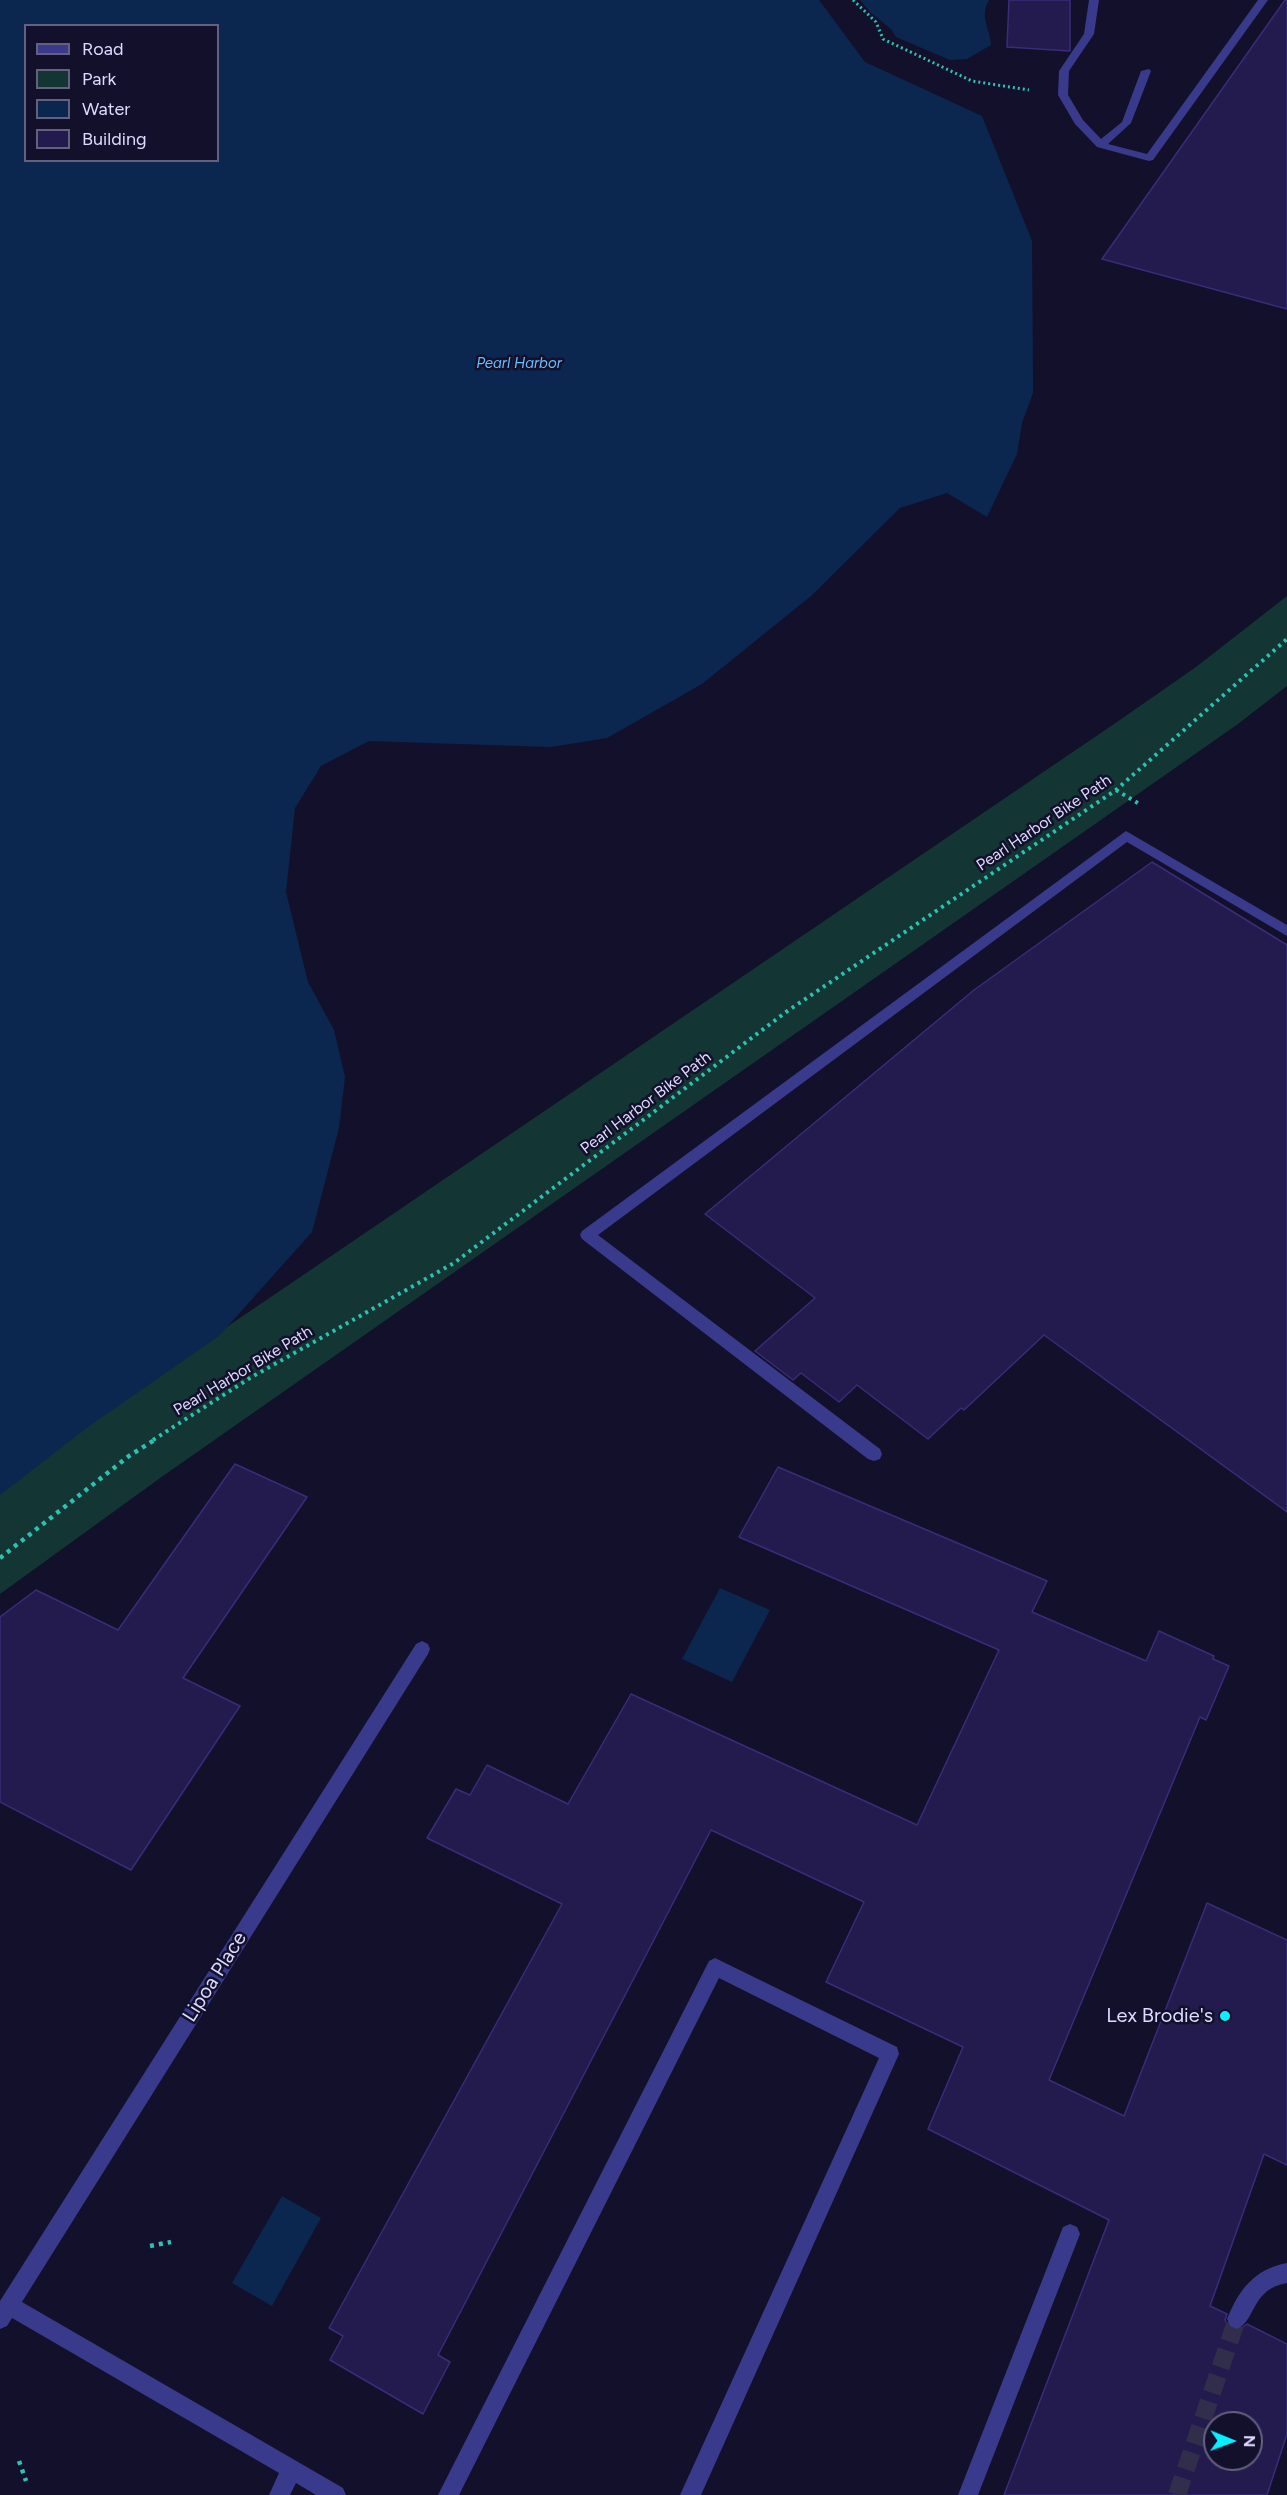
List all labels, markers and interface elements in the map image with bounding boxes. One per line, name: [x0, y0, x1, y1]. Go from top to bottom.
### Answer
legend: [24, 24, 219, 162]
text: Road: [82, 38, 123, 60]
text: Park: [82, 68, 116, 90]
text: Water: [82, 98, 130, 120]
text: Building: [82, 128, 147, 150]
water label: Pearl Harbor: [476, 355, 562, 373]
street label: Pearl Harbor Bike Path: [973, 771, 1115, 875]
street label: Pearl Harbor Bike Path: [577, 1048, 715, 1158]
street label: Pearl Harbor Bike Path: [170, 1322, 316, 1420]
street label: Lipoa Place: [178, 1928, 252, 2026]
place label: Lex Brodie's: [1106, 2004, 1213, 2028]
marker: Lex Brodie's: [1218, 2009, 1232, 2023]
north arrow: [1203, 2411, 1263, 2471]
text: N: [1240, 2435, 1259, 2448]

